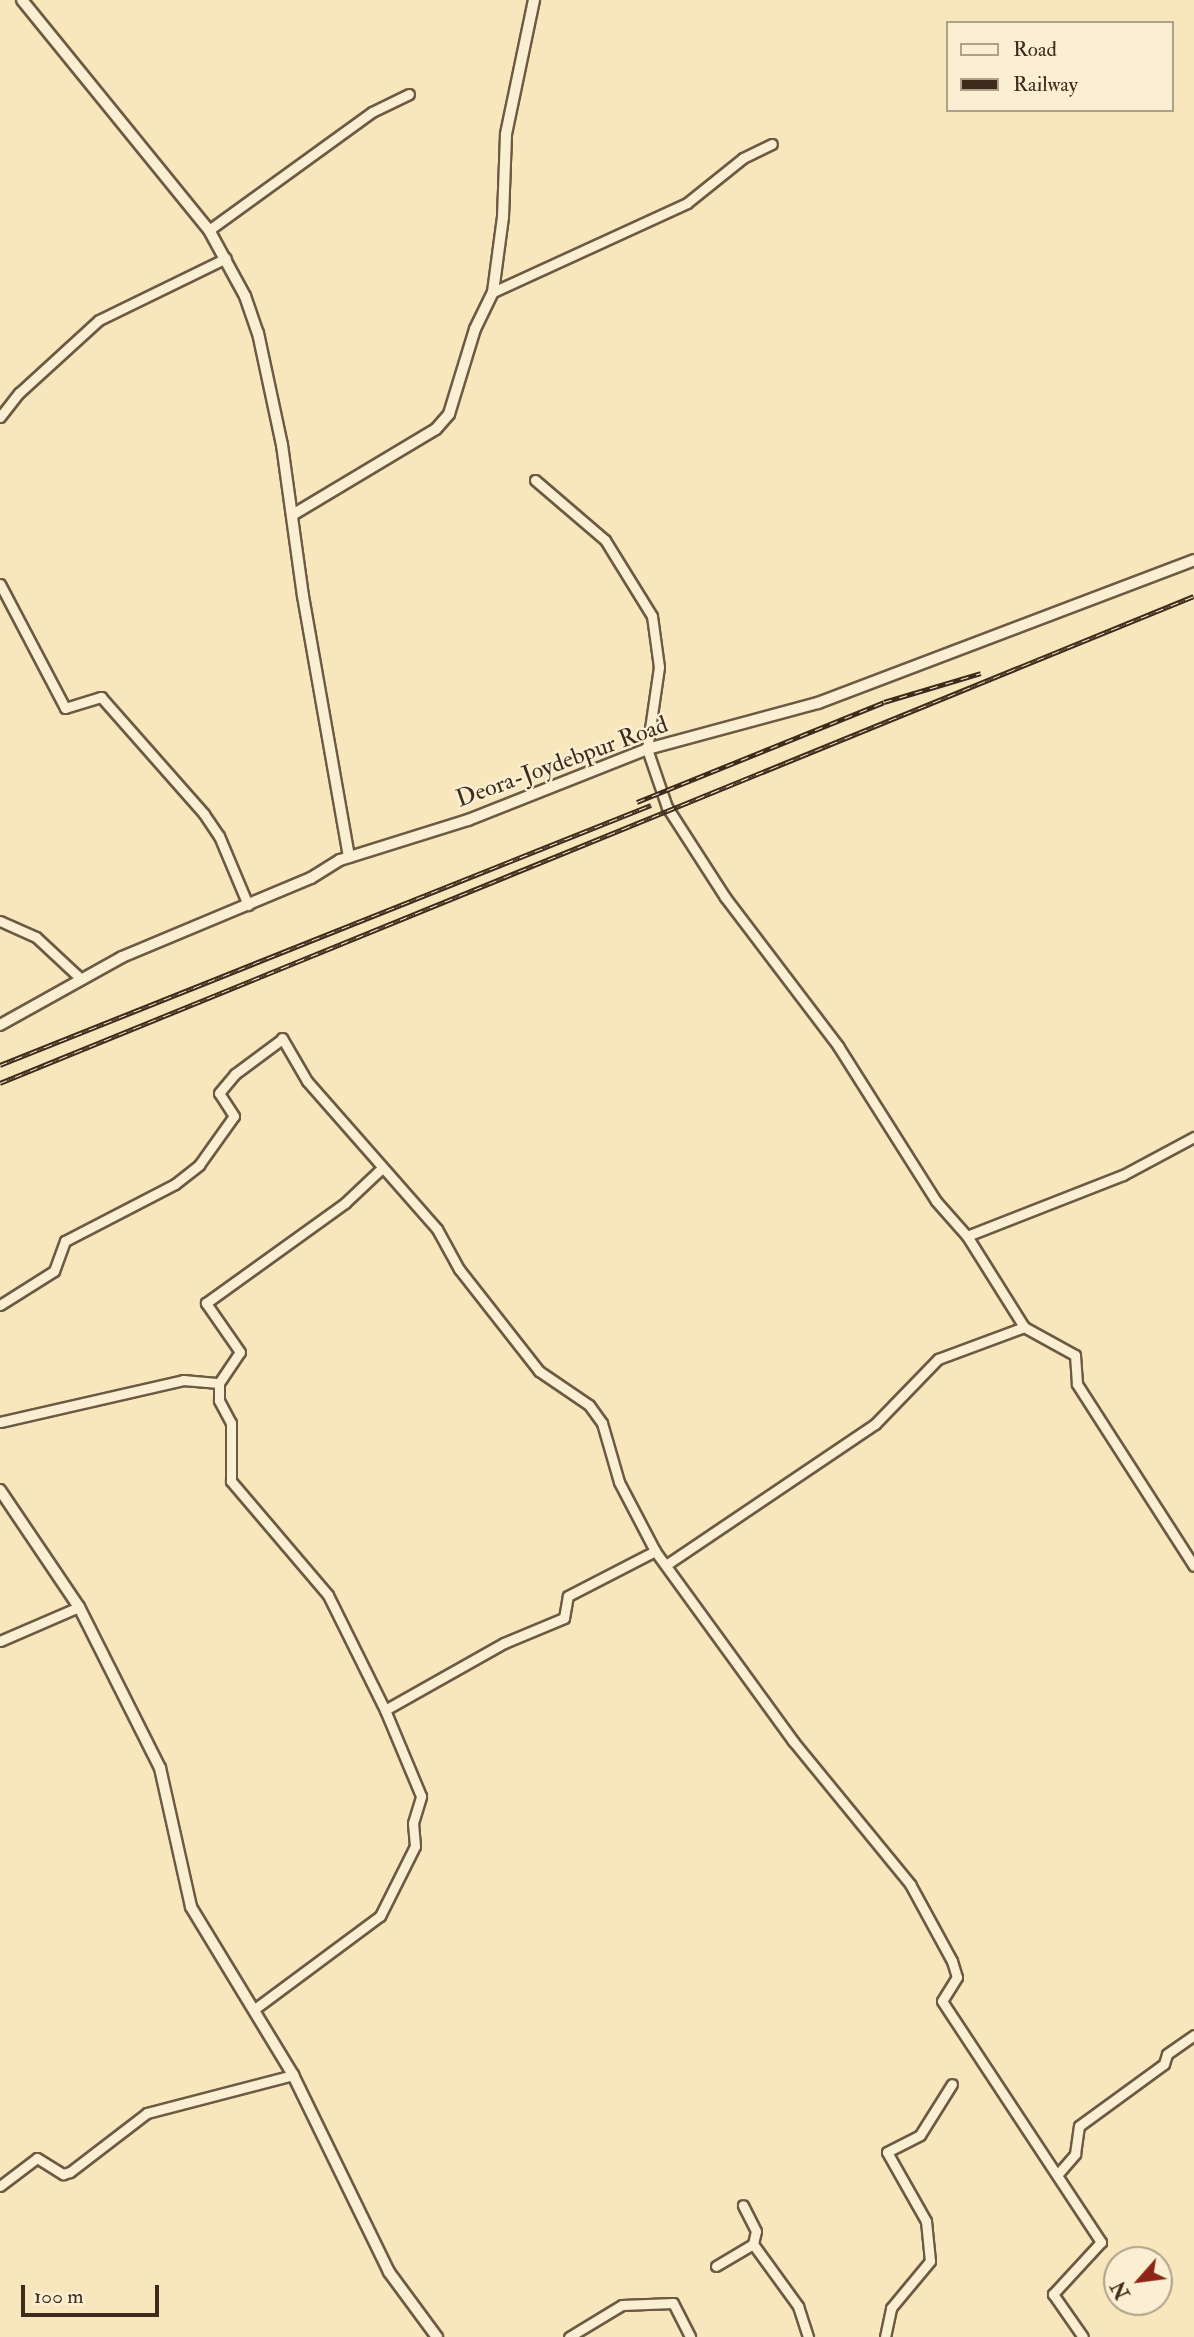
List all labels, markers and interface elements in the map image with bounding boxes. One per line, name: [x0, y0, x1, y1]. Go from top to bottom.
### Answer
legend: [946, 21, 1173, 112]
text: Road: [1013, 36, 1057, 63]
text: Railway: [1013, 71, 1078, 98]
street label: Deora-Joydebpur Road: [452, 710, 672, 814]
north arrow: [1103, 2246, 1173, 2316]
scale bar: [24, 2270, 163, 2314]
text: N: [1107, 2277, 1136, 2303]
text: 100 m: [34, 2283, 84, 2310]

